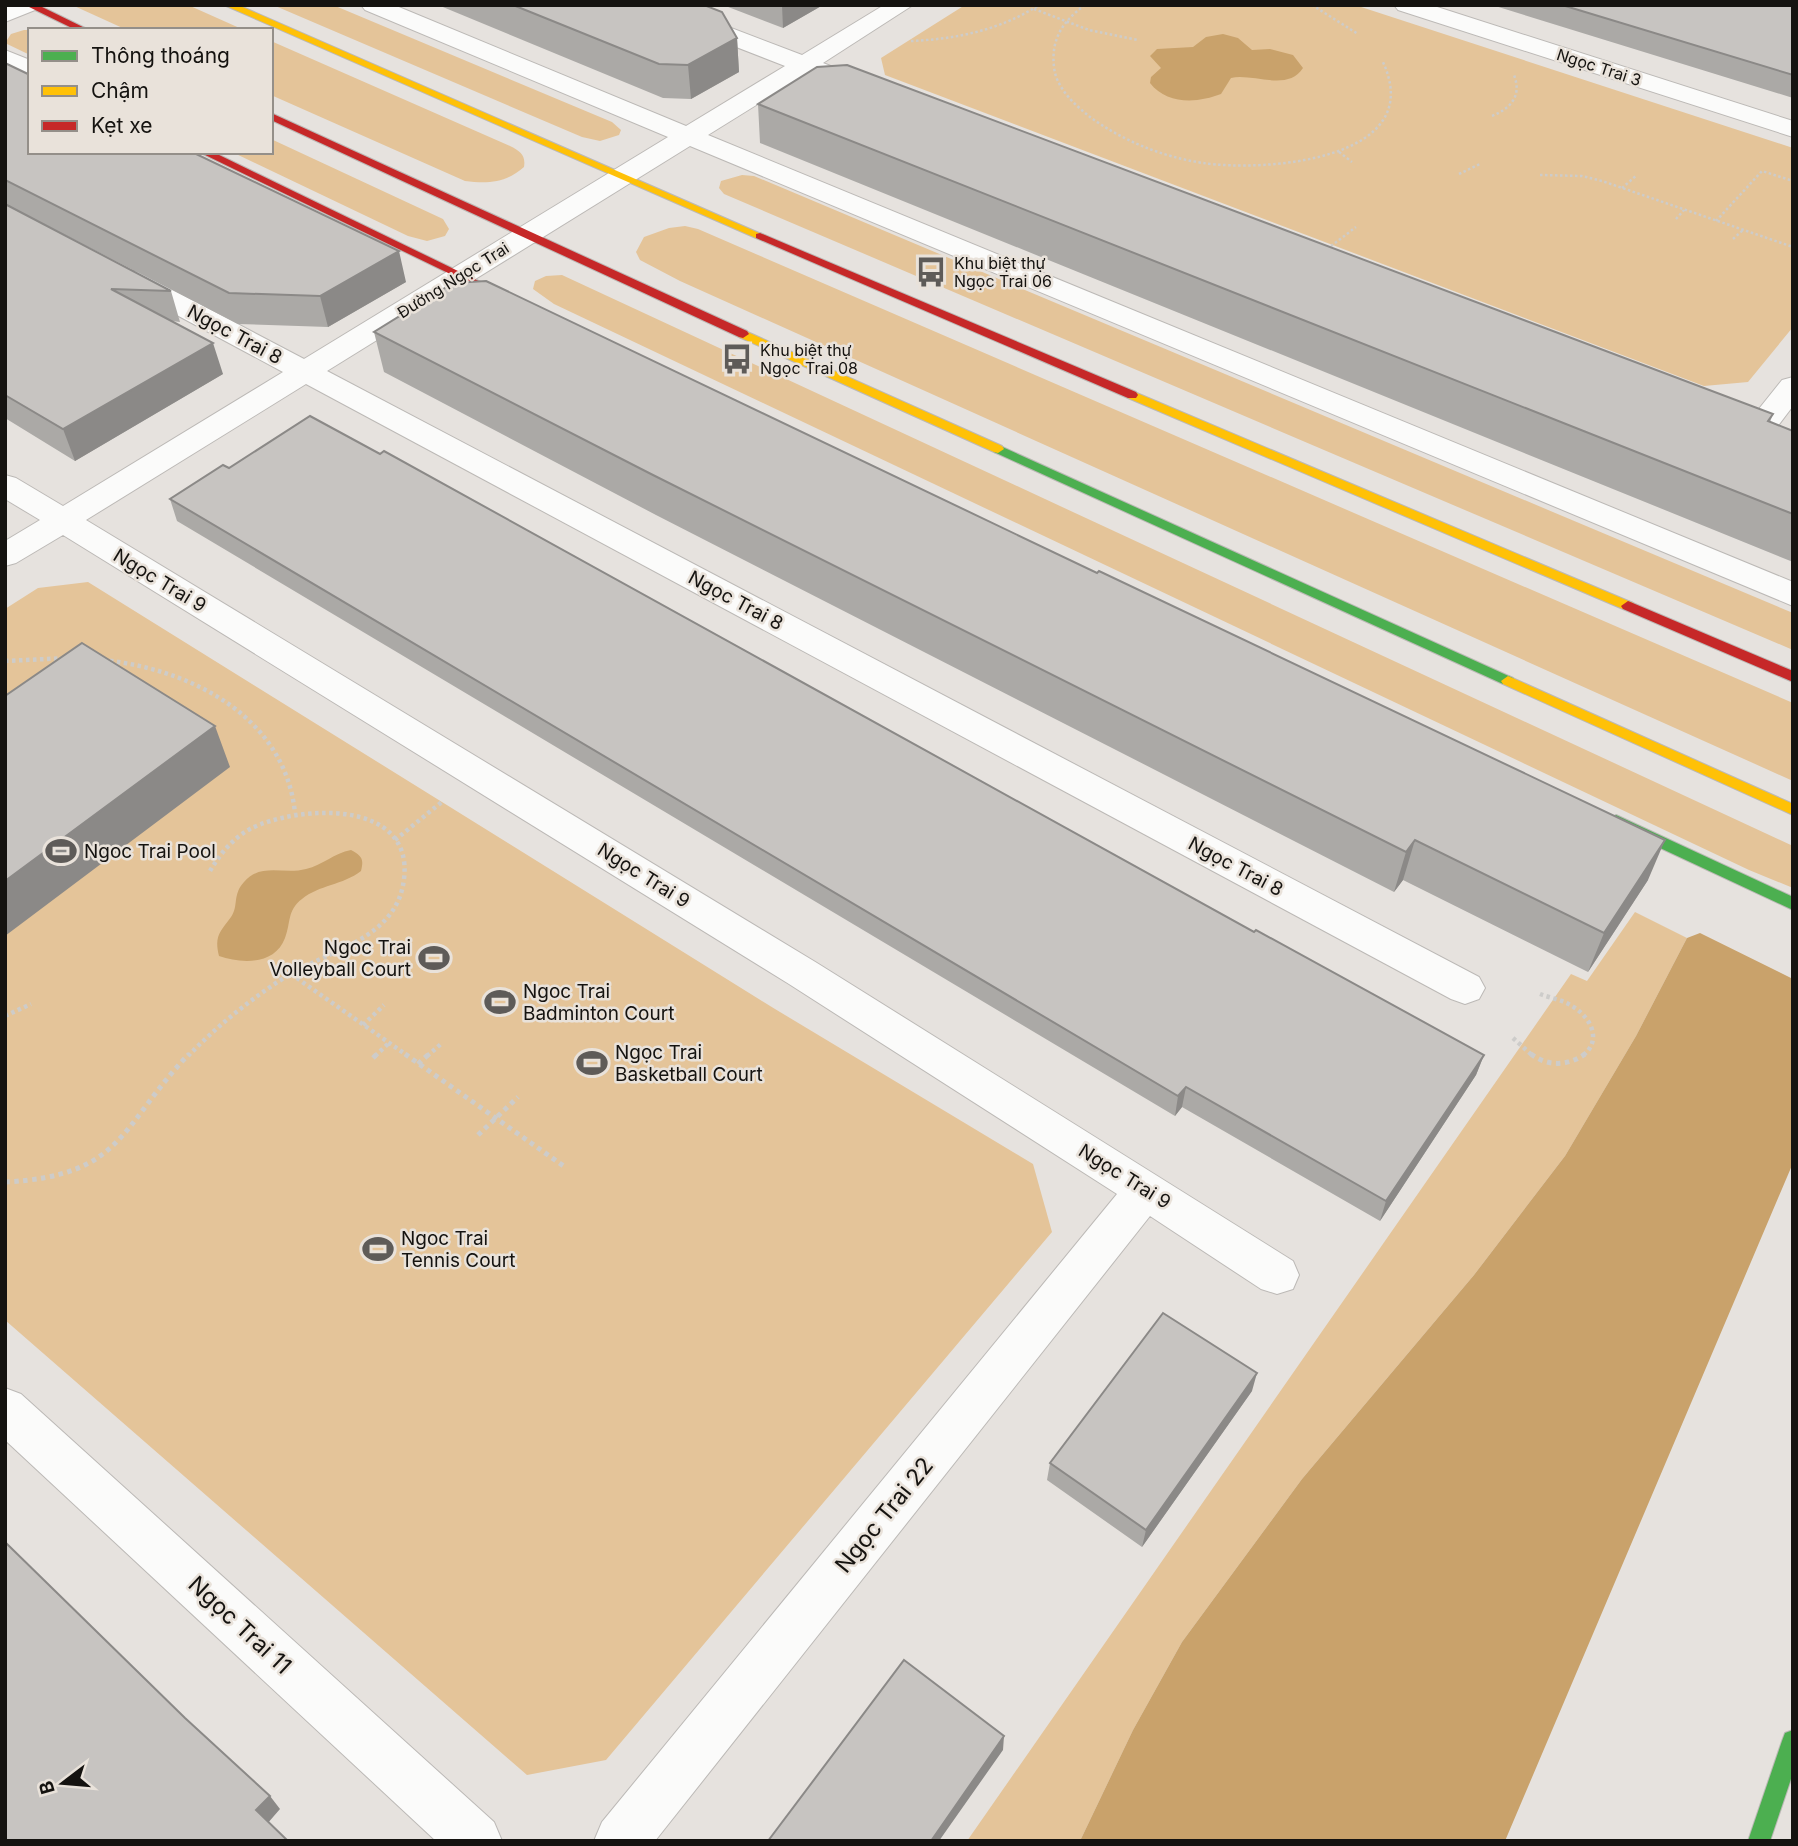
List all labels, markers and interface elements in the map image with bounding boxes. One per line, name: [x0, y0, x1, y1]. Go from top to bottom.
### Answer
legend: [28, 28, 273, 154]
text: Thông thoáng: [91, 43, 230, 68]
street label: Ngọc Trai 3: [1554, 44, 1644, 90]
text: Chậm: [91, 78, 149, 103]
text: Kẹt xe: [91, 113, 153, 138]
street label: Đường Ngọc Trai: [394, 238, 512, 322]
place label: Khu biệt thự Ngọc Trai 06: [954, 253, 1052, 291]
bus stop icon: Khu biệt thự Ngọc Trai 06: [914, 255, 948, 289]
street label: Ngọc Trai 8: [183, 300, 286, 369]
place label: Khu biệt thự Ngọc Trai 08: [760, 340, 858, 378]
bus stop icon: Khu biệt thự Ngọc Trai 08: [720, 342, 754, 376]
street label: Ngọc Trai 9: [109, 544, 210, 617]
street label: Ngọc Trai 8: [684, 566, 787, 635]
street label: Ngọc Trai 8: [1184, 832, 1287, 901]
sports icon: Ngoc Trai Pool: [44, 834, 78, 868]
street label: Ngọc Trai 9: [593, 838, 694, 913]
place label: Ngoc Trai Pool: [84, 840, 216, 863]
place label: Ngoc Trai Volleyball Court: [270, 936, 411, 981]
sports icon: Ngoc Trai Volleyball Court: [417, 941, 451, 975]
place label: Ngoc Trai Badminton Court: [523, 980, 674, 1025]
sports icon: Ngoc Trai Badminton Court: [483, 985, 517, 1019]
place label: Ngọc Trai Basketball Court: [615, 1041, 763, 1086]
sports icon: Ngọc Trai Basketball Court: [575, 1046, 609, 1080]
street label: Ngọc Trai 9: [1074, 1139, 1175, 1214]
place label: Ngoc Trai Tennis Court: [401, 1227, 515, 1272]
sports icon: Ngoc Trai Tennis Court: [361, 1232, 395, 1266]
street label: Ngọc Trai 22: [829, 1452, 939, 1578]
street label: Ngọc Trai 11: [183, 1570, 297, 1680]
north arrow: [28, 1748, 98, 1818]
text: B: [34, 1778, 60, 1797]

